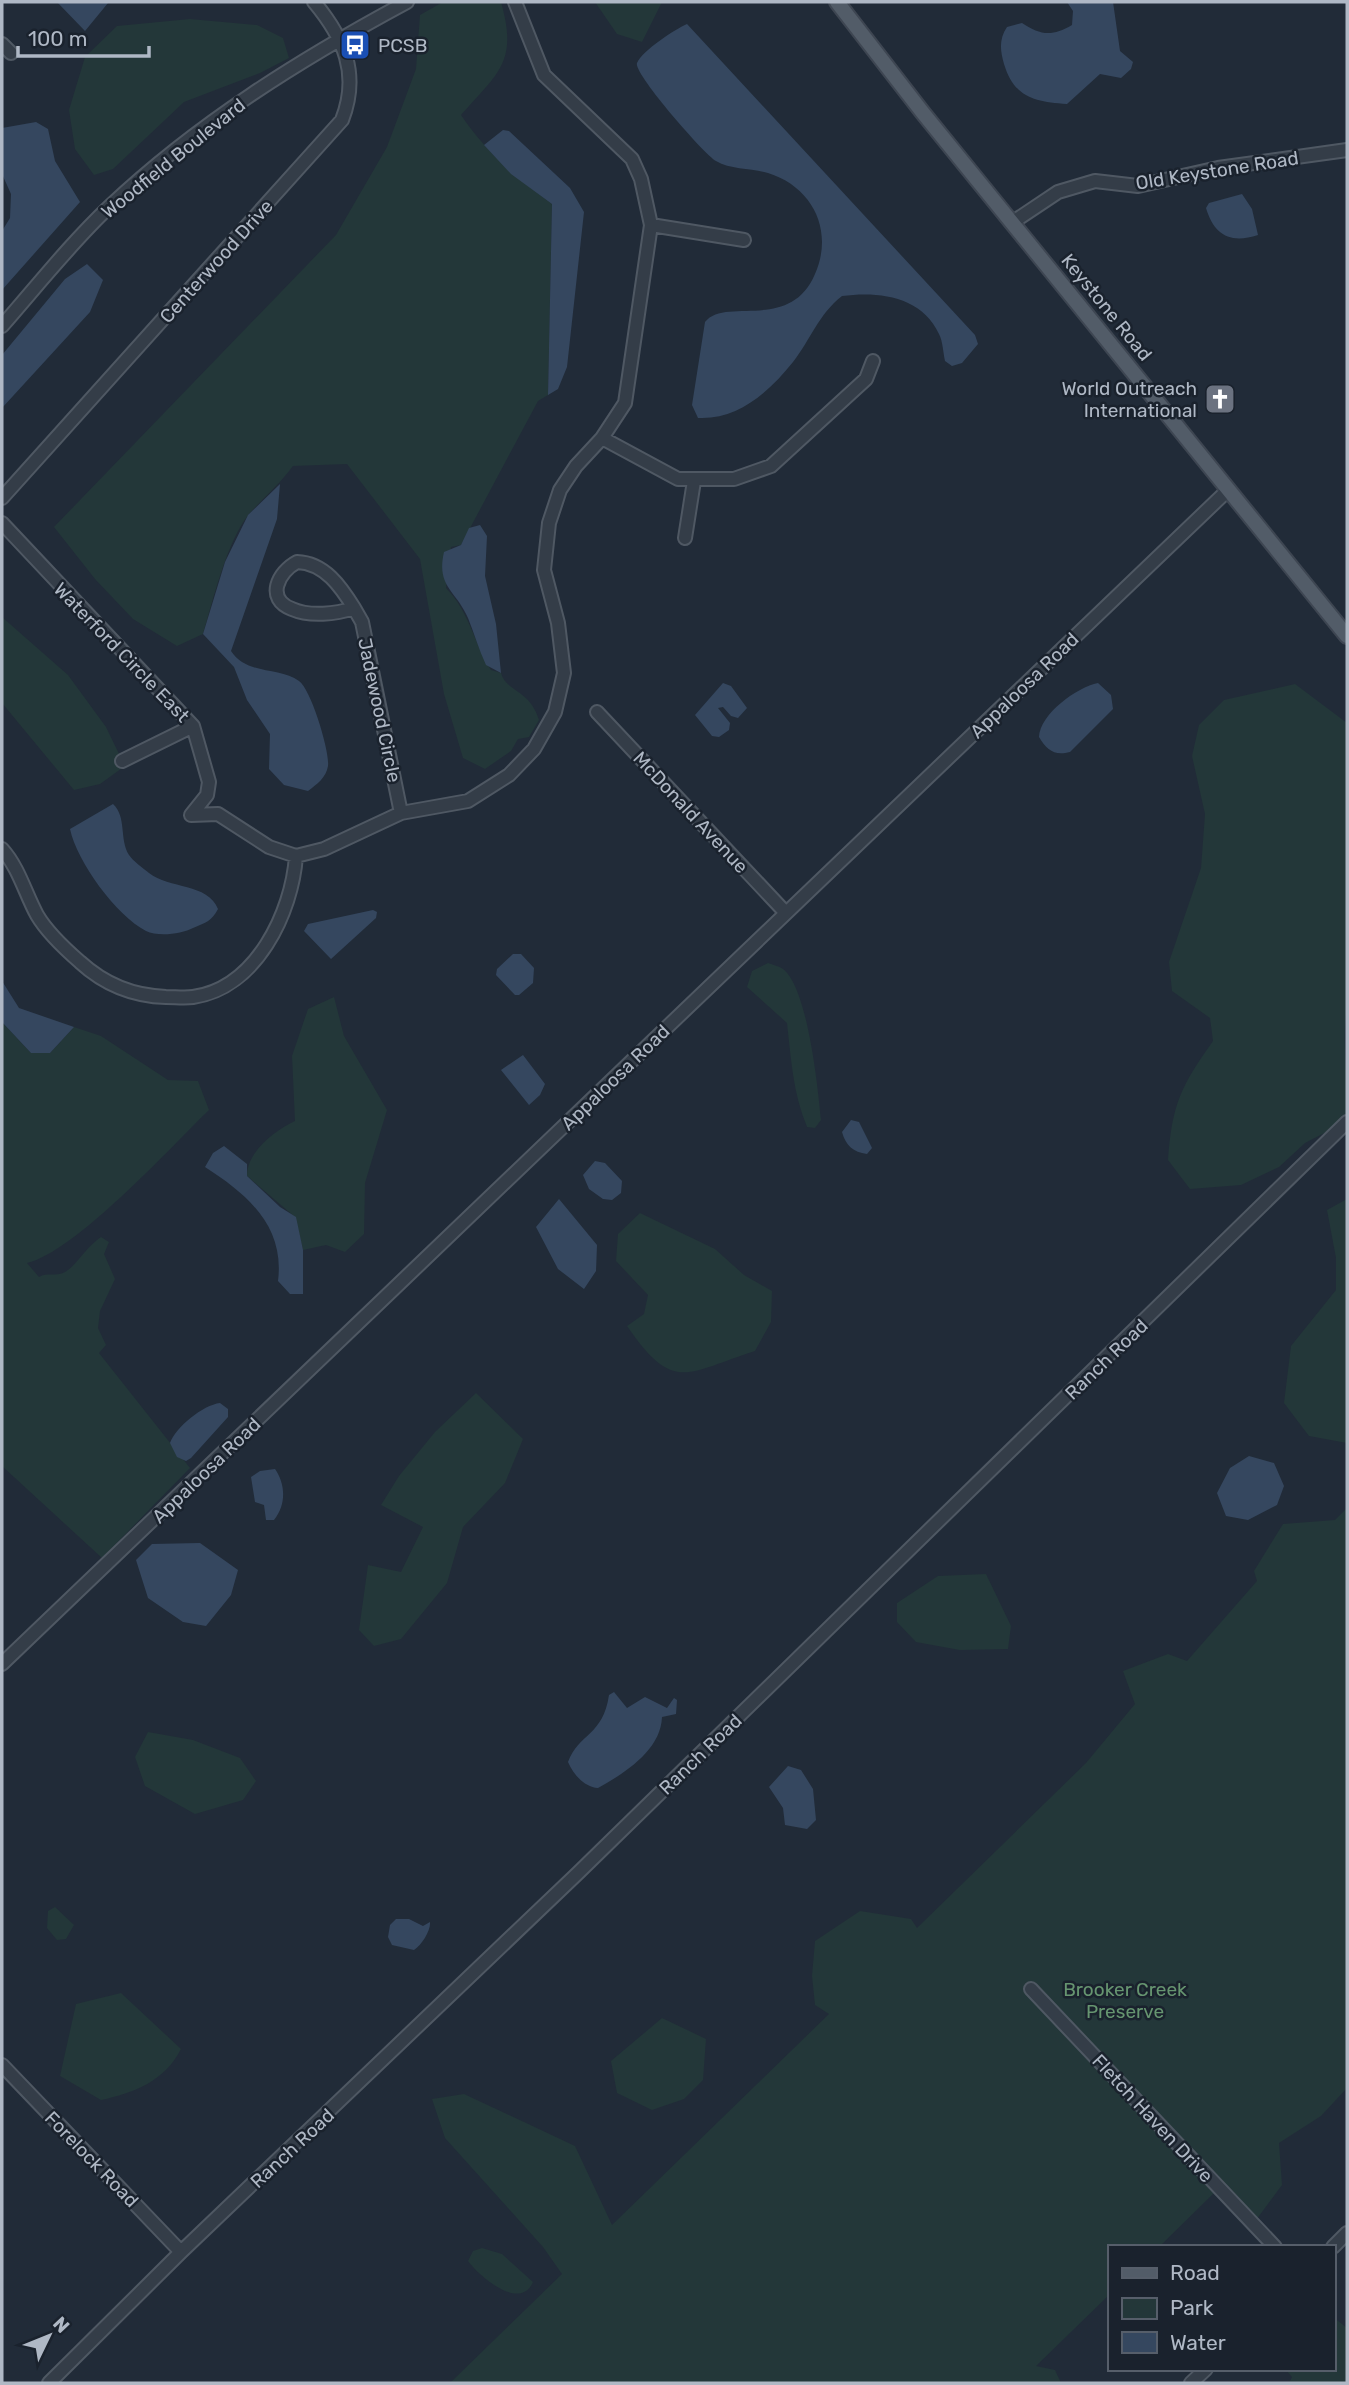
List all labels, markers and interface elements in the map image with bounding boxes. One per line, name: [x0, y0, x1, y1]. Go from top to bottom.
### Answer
scale bar: [18, 14, 149, 58]
text: 100 m: [28, 26, 87, 51]
bus stop icon: PCSB: [338, 28, 372, 62]
place label: PCSB: [378, 34, 427, 57]
street label: Woodfield Boulevard: [97, 93, 250, 223]
street label: Old Keystone Road: [1134, 146, 1300, 195]
street label: Centerwood Drive: [155, 195, 278, 328]
street label: Keystone Road: [1056, 249, 1157, 366]
place label: World Outreach International: [1062, 377, 1197, 422]
church icon: World Outreach International: [1203, 382, 1237, 416]
street label: Waterford Circle East: [49, 578, 195, 727]
street label: Appaloosa Road: [965, 628, 1083, 743]
street label: Jadewood Circle: [353, 636, 406, 784]
street label: McDonald Avenue: [628, 747, 753, 878]
street label: Appaloosa Road: [556, 1020, 674, 1135]
street label: Ranch Road: [1060, 1314, 1153, 1405]
street label: Appaloosa Road: [147, 1413, 265, 1528]
street label: Ranch Road: [654, 1709, 747, 1800]
park label: Brooker Creek Preserve: [1063, 1978, 1187, 2023]
street label: Fletch Haven Drive: [1087, 2049, 1218, 2187]
street label: Ranch Road: [246, 2104, 339, 2193]
street label: Forelock Road: [40, 2106, 143, 2212]
legend: [1108, 2245, 1335, 2371]
text: Road: [1170, 2260, 1220, 2285]
text: Park: [1170, 2295, 1214, 2320]
north arrow: [14, 2301, 84, 2371]
text: N: [48, 2312, 74, 2338]
text: Water: [1170, 2330, 1226, 2355]

